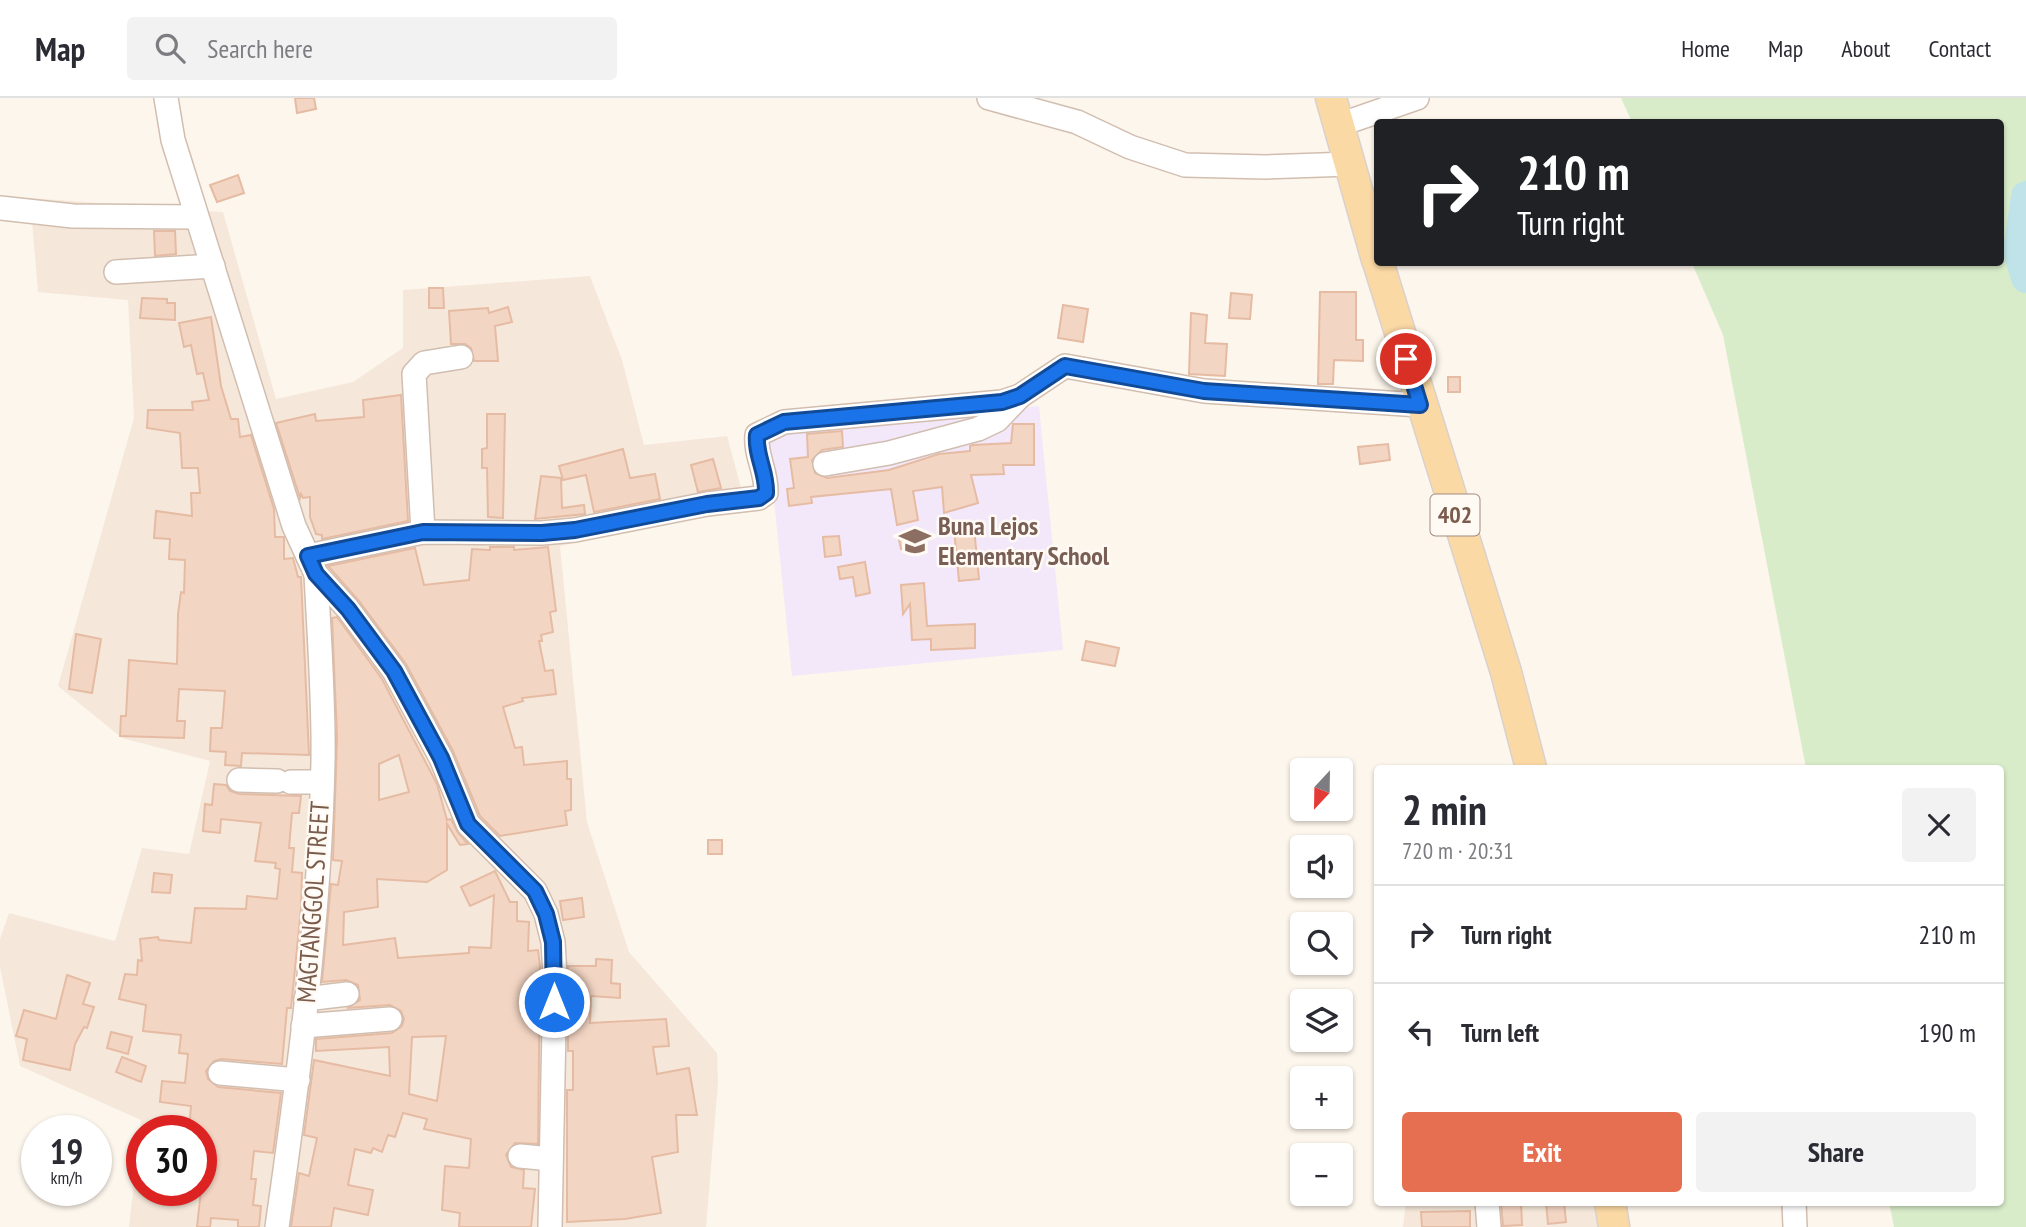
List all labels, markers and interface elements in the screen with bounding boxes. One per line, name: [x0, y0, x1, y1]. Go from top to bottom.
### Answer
search box: [127, 17, 617, 80]
text: Map: [35, 27, 85, 70]
icon: search: [151, 29, 189, 67]
text: Search here: [207, 32, 313, 65]
text: Home: [1681, 33, 1730, 64]
text: Map: [1768, 33, 1803, 64]
text: About: [1841, 33, 1890, 64]
text: Contact: [1928, 33, 1991, 64]
text: 210 m: [1517, 140, 1630, 204]
icon: right: [1402, 147, 1493, 238]
text: Turn right: [1517, 202, 1625, 244]
pin: [1376, 329, 1436, 389]
icon: arrive: [1387, 340, 1425, 378]
road number: 402: [1430, 494, 1480, 536]
place label: Buna Lejos Elementary School: [938, 509, 1110, 572]
school or university icon: Buna Lejos Elementary School: [898, 524, 932, 558]
north arrow: [1290, 758, 1353, 821]
map controls: [1290, 758, 1353, 1206]
text: 2 min: [1402, 782, 1487, 837]
button: close: [1902, 788, 1976, 862]
street label: MAGTANGGOL STREET: [289, 800, 336, 1004]
button: sound: [1290, 835, 1353, 898]
text: 720 m · 20:31: [1402, 836, 1514, 865]
button: search: [1290, 912, 1353, 975]
icon: right: [1402, 915, 1440, 953]
text: Turn right: [1461, 918, 1552, 951]
text: 210 m: [1918, 918, 1976, 951]
position arrow: [517, 965, 591, 1039]
button: layers: [1290, 989, 1353, 1052]
icon: left: [1402, 1013, 1440, 1051]
text: Turn left: [1461, 1016, 1539, 1049]
text: 190 m: [1918, 1016, 1976, 1049]
button: +: [1290, 1066, 1353, 1129]
button: Exit: [1402, 1112, 1682, 1192]
button: Share: [1696, 1112, 1976, 1192]
speed limit sign: 30: [126, 1115, 217, 1206]
text: 19: [50, 1128, 83, 1174]
button: −: [1290, 1143, 1353, 1206]
text: km/h: [51, 1166, 82, 1189]

